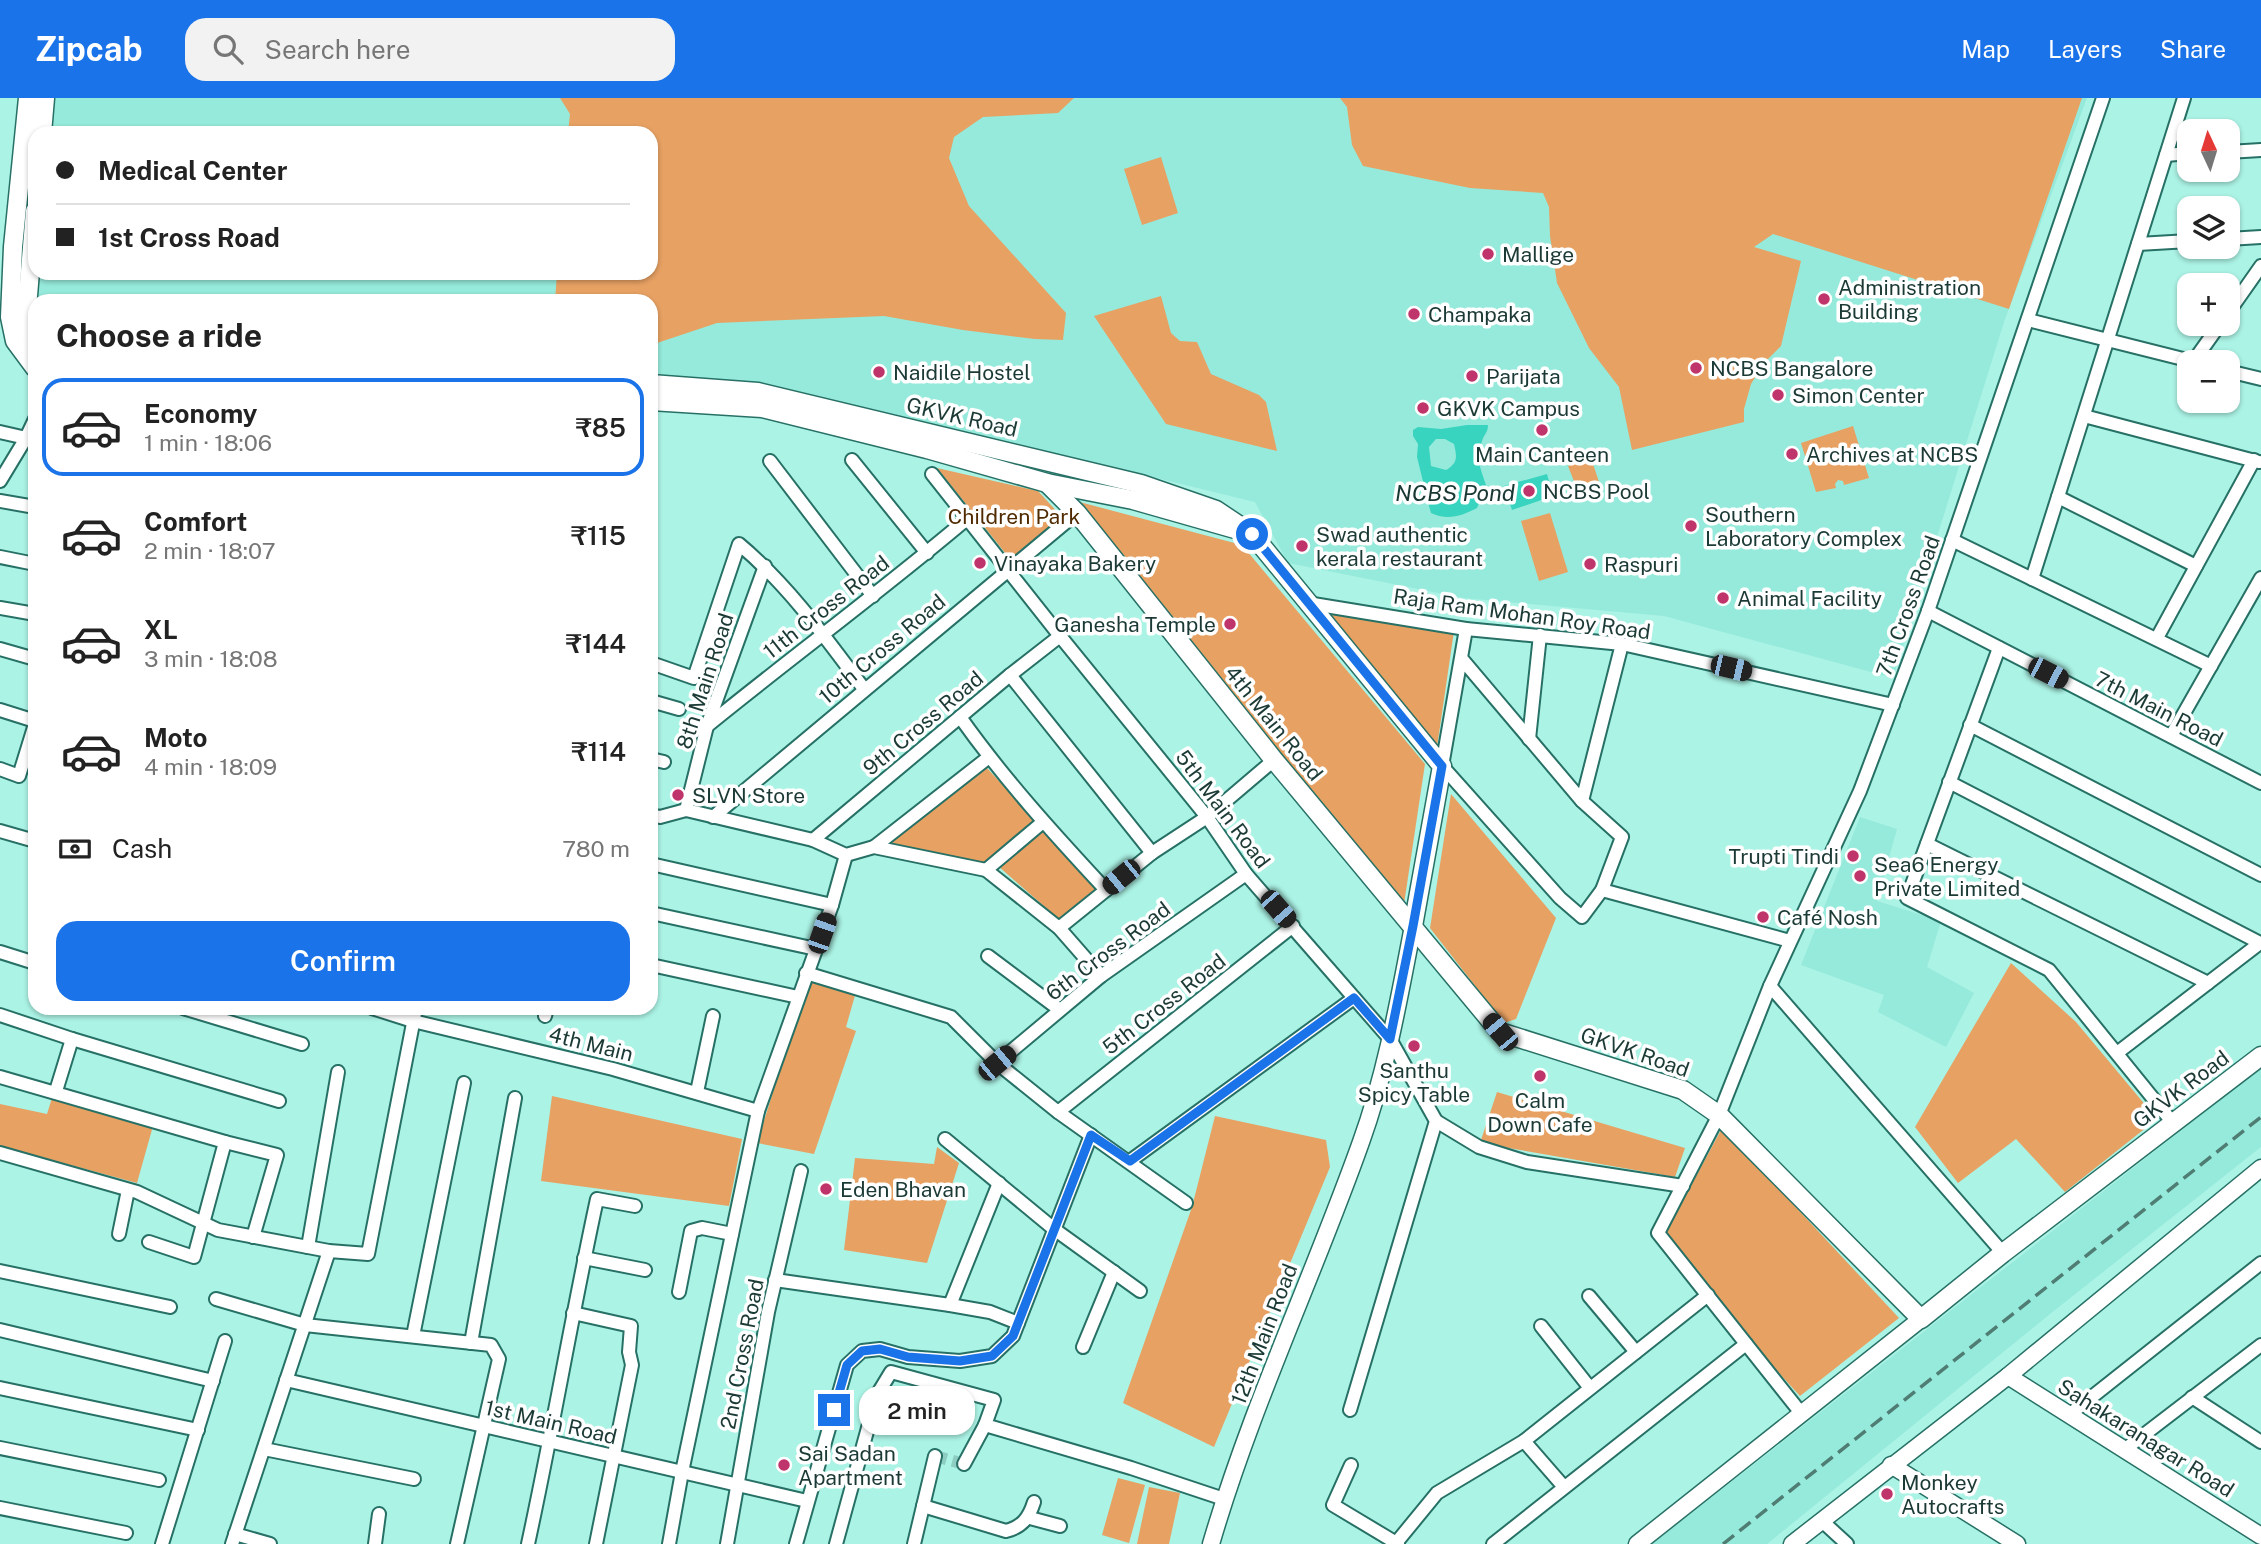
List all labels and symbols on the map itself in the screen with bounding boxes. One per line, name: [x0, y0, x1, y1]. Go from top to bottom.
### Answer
north arrow: [2177, 119, 2240, 182]
place label: Mallige: [1502, 242, 1574, 267]
marker: Mallige: [1480, 246, 1496, 262]
place label: Administration Building: [1838, 275, 1981, 324]
marker: Administration Building: [1816, 291, 1832, 307]
place label: Champaka: [1428, 302, 1531, 327]
marker: Champaka: [1406, 306, 1422, 322]
place label: NCBS Bangalore: [1710, 356, 1873, 381]
place label: Naidile Hostel: [893, 360, 1031, 385]
marker: NCBS Bangalore: [1688, 360, 1704, 376]
marker: Naidile Hostel: [871, 364, 887, 380]
place label: Parijata: [1486, 364, 1561, 389]
marker: Parijata: [1464, 368, 1480, 384]
place label: Simon Center: [1792, 383, 1925, 408]
marker: Simon Center: [1770, 387, 1786, 403]
street label: GKVK Road: [904, 392, 1020, 442]
place label: GKVK Campus: [1437, 396, 1580, 421]
marker: GKVK Campus: [1415, 400, 1431, 416]
marker: Main Canteen: [1534, 422, 1550, 438]
place label: Main Canteen: [1475, 442, 1609, 467]
place label: Archives at NCBS: [1806, 442, 1978, 467]
marker: Archives at NCBS: [1784, 446, 1800, 462]
water label: NCBS Pond: [1395, 479, 1515, 506]
place label: NCBS Pool: [1543, 479, 1650, 504]
marker: NCBS Pool: [1521, 483, 1537, 499]
place label: Southern Laboratory Complex: [1705, 502, 1902, 551]
park label: Children Park: [948, 504, 1080, 529]
route start: [1236, 518, 1268, 550]
marker: Southern Laboratory Complex: [1683, 518, 1699, 534]
place label: Swad authentic kerala restaurant: [1316, 522, 1483, 571]
street label: 7th Cross Road: [1871, 532, 1945, 680]
marker: Swad authentic kerala restaurant: [1294, 538, 1310, 554]
street label: 11th Cross Road: [758, 550, 894, 664]
place label: Vinayaka Bakery: [994, 551, 1156, 576]
place label: Raspuri: [1604, 552, 1678, 577]
marker: Vinayaka Bakery: [972, 555, 988, 571]
marker: Raspuri: [1582, 556, 1598, 572]
street label: Raja Ram Mohan Roy Road: [1392, 584, 1652, 644]
place label: Animal Facility: [1737, 586, 1882, 611]
street label: 10th Cross Road: [814, 589, 950, 709]
marker: Animal Facility: [1715, 590, 1731, 606]
street label: 8th Main Road: [671, 610, 739, 752]
place label: Ganesha Temple: [1054, 612, 1216, 637]
marker: Ganesha Temple: [1222, 616, 1238, 632]
car: [1709, 653, 1754, 683]
car: [2025, 654, 2072, 692]
street label: 4th Main Road: [1220, 660, 1328, 786]
street label: 9th Cross Road: [858, 666, 988, 780]
street label: 7th Main Road: [2091, 666, 2227, 752]
street label: 5th Main Road: [1171, 745, 1275, 873]
place label: SLVN Store: [692, 783, 805, 808]
marker: SLVN Store: [670, 787, 686, 803]
place label: Trupti Tindi: [1728, 844, 1839, 869]
marker: Trupti Tindi: [1845, 848, 1861, 864]
place label: Sea6 Energy Private Limited: [1874, 852, 2020, 901]
car: [1099, 856, 1144, 898]
marker: Sea6 Energy Private Limited: [1852, 868, 1868, 884]
car: [1257, 886, 1300, 932]
street label: 6th Cross Road: [1041, 896, 1175, 1006]
place label: Café Nosh: [1777, 905, 1878, 930]
marker: Café Nosh: [1755, 909, 1771, 925]
car: [806, 910, 839, 956]
street label: 5th Cross Road: [1098, 948, 1230, 1060]
car: [1479, 1009, 1522, 1055]
street label: 4th Main: [546, 1021, 636, 1067]
street label: GKVK Road: [1577, 1022, 1693, 1082]
marker: Santhu Spicy Table: [1406, 1038, 1422, 1054]
car: [975, 1041, 1020, 1085]
street label: GKVK Road: [2128, 1045, 2234, 1133]
place label: Santhu Spicy Table: [1358, 1058, 1470, 1107]
marker: Calm Down Cafe: [1532, 1068, 1548, 1084]
place label: Calm Down Cafe: [1487, 1088, 1593, 1137]
place label: Eden Bhavan: [840, 1177, 966, 1202]
marker: Eden Bhavan: [818, 1181, 834, 1197]
street label: 12th Main Road: [1226, 1260, 1302, 1408]
street label: 2nd Cross Road: [715, 1277, 769, 1431]
street label: Sahakaranagar Road: [2053, 1374, 2239, 1502]
callout: 2 min: [858, 1386, 974, 1434]
route end: [818, 1394, 850, 1426]
street label: 1st Main Road: [483, 1395, 619, 1449]
place label: Sai Sadan Apartment: [798, 1441, 903, 1490]
marker: Sai Sadan Apartment: [776, 1457, 792, 1473]
place label: Monkey Autocrafts: [1901, 1470, 2004, 1519]
marker: Monkey Autocrafts: [1879, 1486, 1895, 1502]

